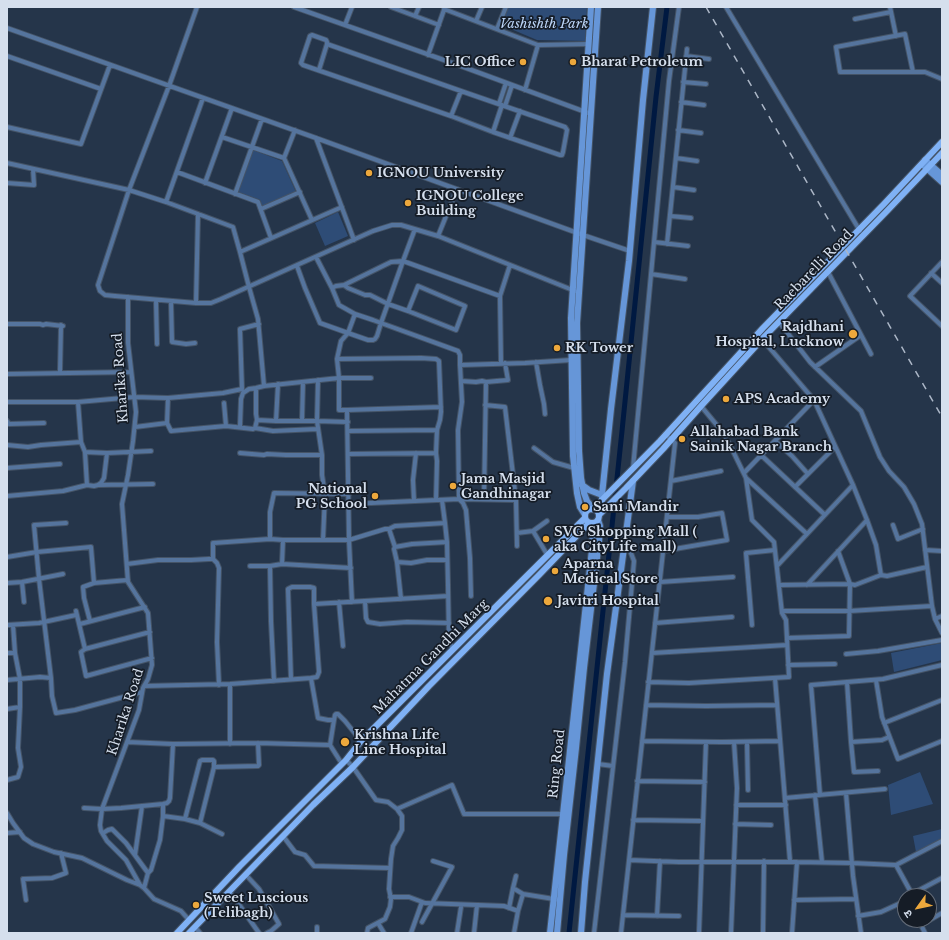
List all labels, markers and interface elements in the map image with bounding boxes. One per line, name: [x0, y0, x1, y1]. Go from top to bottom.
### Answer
park label: Vashishth Park: [500, 16, 588, 32]
place label: LIC Office: [445, 54, 515, 70]
place label: Bharat Petroleum: [581, 54, 703, 70]
marker: LIC Office: [518, 57, 528, 67]
marker: Bharat Petroleum: [568, 57, 578, 67]
place label: IGNOU University: [377, 165, 504, 181]
marker: IGNOU University: [364, 168, 374, 178]
place label: IGNOU College Building: [416, 188, 523, 219]
marker: IGNOU College Building: [403, 198, 413, 208]
street label: Raebarelli Road: [772, 227, 856, 313]
place label: Rajdhani Hospital, Lucknow: [715, 319, 844, 350]
marker: Rajdhani Hospital, Lucknow: [847, 328, 859, 340]
street label: Kharika Road: [110, 332, 132, 424]
place label: RK Tower: [565, 340, 633, 356]
marker: RK Tower: [552, 343, 562, 353]
place label: APS Academy: [734, 391, 830, 407]
marker: APS Academy: [721, 394, 731, 404]
place label: Allahabad Bank Sainik Nagar Branch: [690, 424, 832, 455]
marker: Allahabad Bank Sainik Nagar Branch: [677, 434, 687, 444]
place label: Jama Masjid Gandhinagar: [461, 471, 551, 502]
place label: National PG School: [296, 481, 367, 512]
marker: Jama Masjid Gandhinagar: [448, 481, 458, 491]
marker: National PG School: [370, 491, 380, 501]
place label: Sani Mandir: [593, 499, 679, 515]
marker: Sani Mandir: [580, 502, 590, 512]
place label: SVG Shopping Mall ( aka CityLife mall): [554, 524, 697, 555]
marker: SVG Shopping Mall ( aka CityLife mall): [541, 534, 551, 544]
place label: Aparna Medical Store: [563, 556, 658, 587]
marker: Aparna Medical Store: [550, 566, 560, 576]
place label: Javitri Hospital: [557, 593, 659, 609]
marker: Javitri Hospital: [542, 595, 554, 607]
street label: Mahatma Gandhi Marg: [370, 596, 492, 718]
street label: Kharika Road: [105, 667, 147, 757]
place label: Krishna Life Line Hospital: [354, 727, 446, 758]
street label: Ring Road: [546, 729, 568, 799]
marker: Krishna Life Line Hospital: [339, 736, 351, 748]
north arrow: [897, 888, 937, 928]
place label: Sweet Luscious (Telibagh): [204, 890, 308, 921]
marker: Sweet Luscious (Telibagh): [191, 900, 201, 910]
text: उ: [900, 907, 915, 921]

